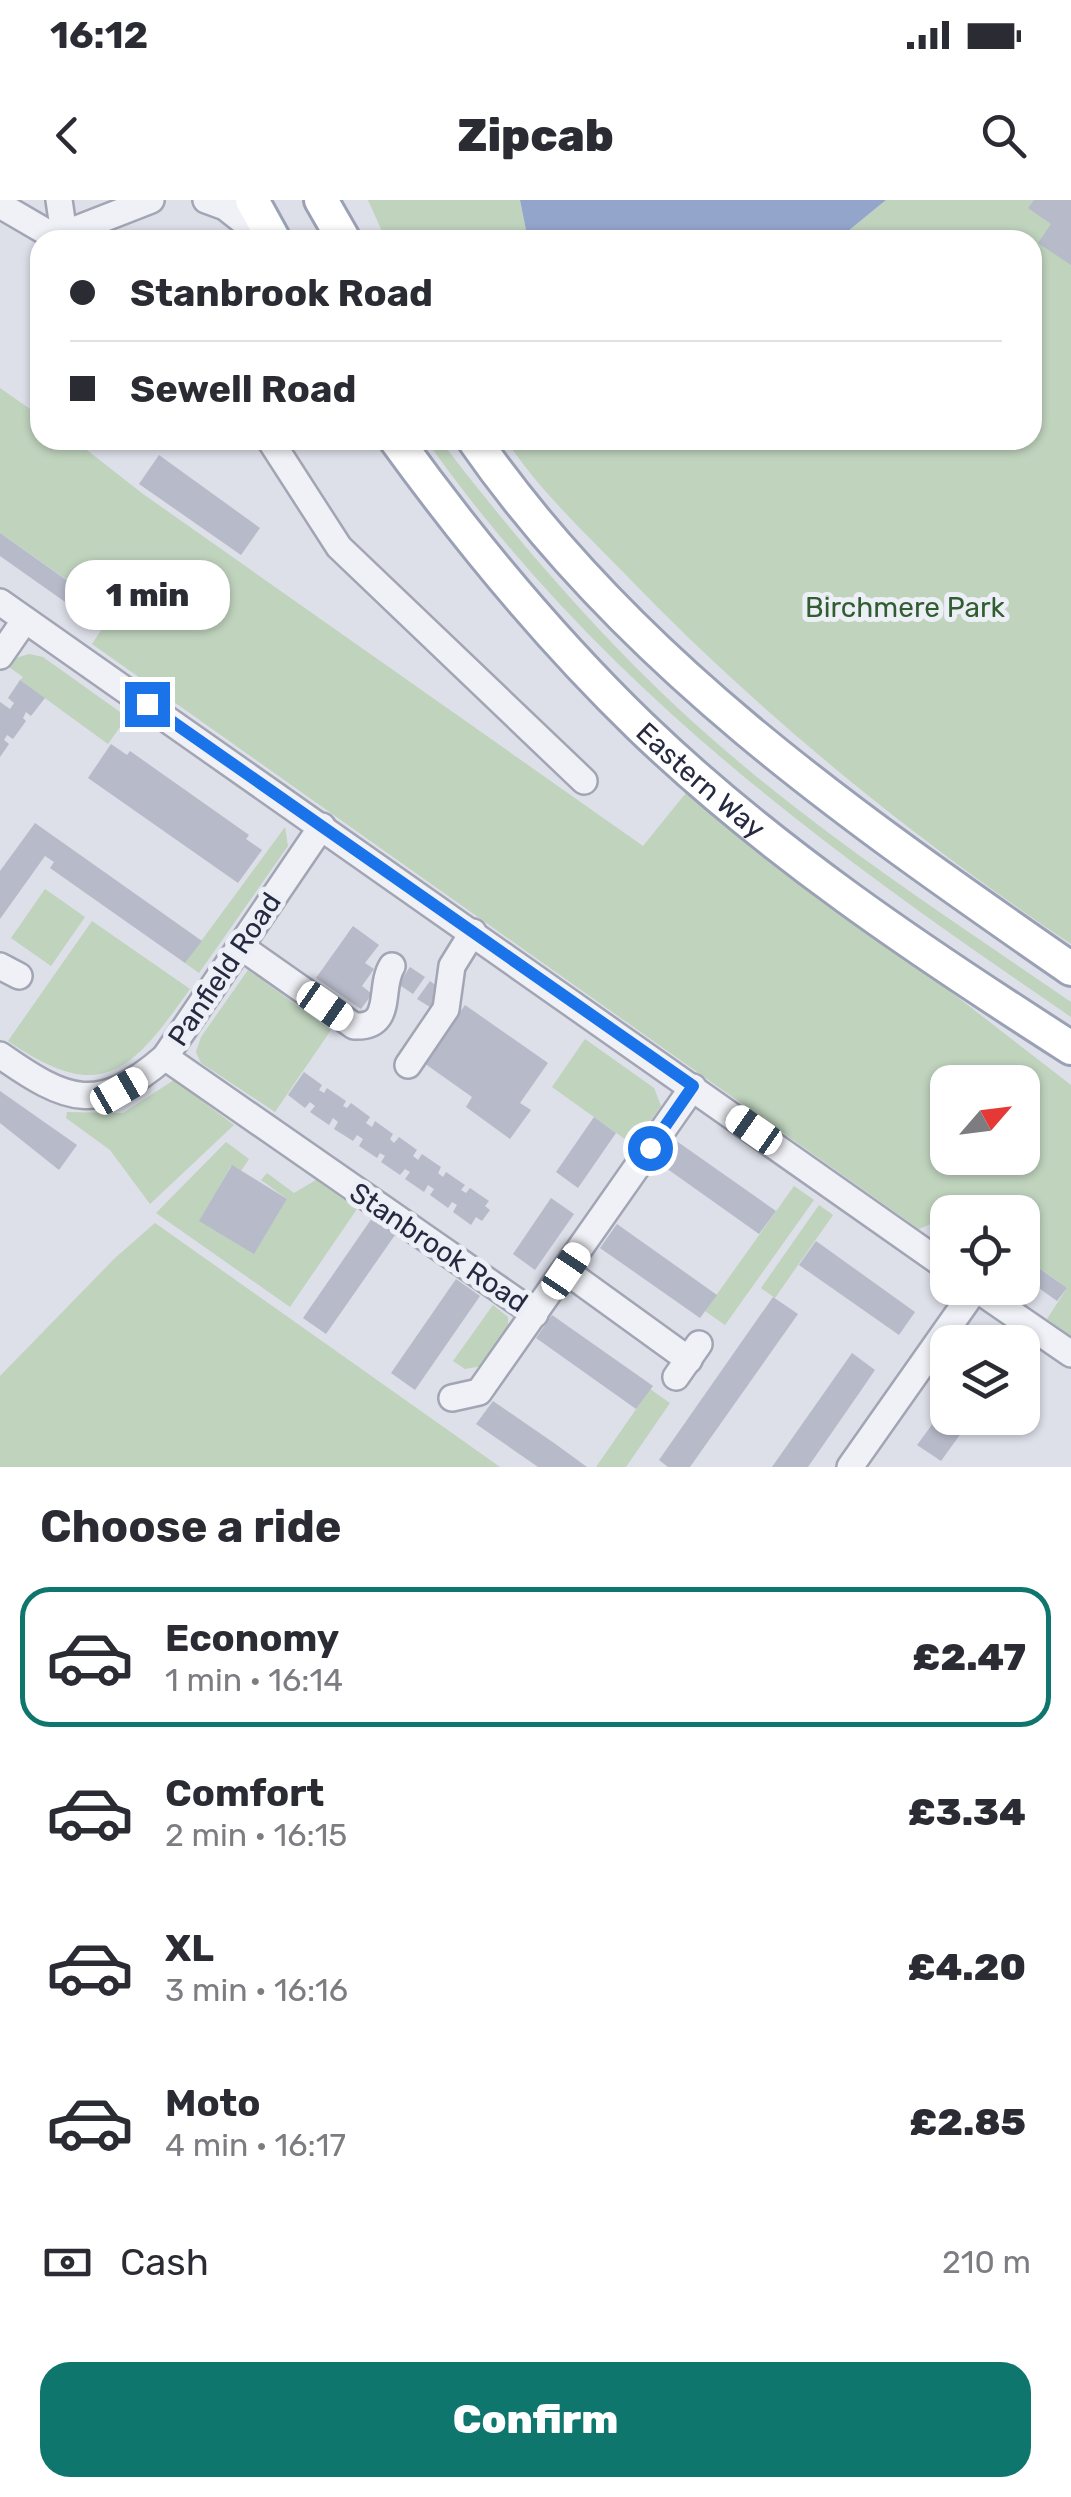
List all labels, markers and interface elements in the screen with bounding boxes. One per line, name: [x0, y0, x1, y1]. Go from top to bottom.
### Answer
text: 16:12: [50, 12, 148, 58]
icon: back: [40, 108, 95, 163]
icon: search: [976, 108, 1031, 163]
text: Zipcab: [457, 109, 614, 162]
text: Stanbrook Road: [130, 270, 433, 316]
text: Sewell Road: [130, 366, 356, 412]
callout: 1 min: [64, 559, 230, 629]
text: 1 min: [106, 576, 189, 614]
park label: Birchmere Park: [805, 591, 1006, 624]
route end: [125, 682, 170, 727]
street label: Eastern Way: [629, 716, 772, 845]
street label: Panfield Road: [161, 886, 288, 1052]
car: [292, 977, 358, 1035]
car: [86, 1063, 152, 1119]
north arrow: [930, 1065, 1040, 1175]
map controls: [930, 1065, 1040, 1435]
car: [721, 1101, 787, 1159]
route start: [628, 1126, 673, 1171]
street label: Stanbrook Road: [344, 1176, 534, 1319]
button: locate: [930, 1195, 1040, 1305]
car: [537, 1238, 595, 1304]
button: layers: [930, 1325, 1040, 1435]
text: Choose a ride: [40, 1500, 342, 1553]
icon: car: [45, 1612, 135, 1702]
text: Economy: [165, 1615, 339, 1661]
text: £2.47: [912, 1634, 1026, 1680]
text: 1 min · 16:14: [165, 1661, 343, 1699]
icon: car: [45, 1767, 135, 1857]
text: Comfort: [165, 1770, 324, 1816]
text: £3.34: [908, 1789, 1026, 1835]
text: 2 min · 16:15: [165, 1816, 347, 1854]
icon: car: [45, 1922, 135, 2012]
text: XL: [165, 1925, 214, 1971]
text: £4.20: [907, 1944, 1026, 1990]
text: 3 min · 16:16: [165, 1971, 348, 2009]
icon: car: [45, 2077, 135, 2167]
text: Moto: [165, 2080, 261, 2126]
text: £2.85: [909, 2099, 1026, 2145]
text: 4 min · 16:17: [165, 2126, 346, 2164]
icon: cash: [40, 2235, 95, 2290]
text: Cash: [120, 2239, 209, 2285]
text: 210 m: [942, 2243, 1031, 2281]
button: Confirm: [40, 2362, 1031, 2477]

